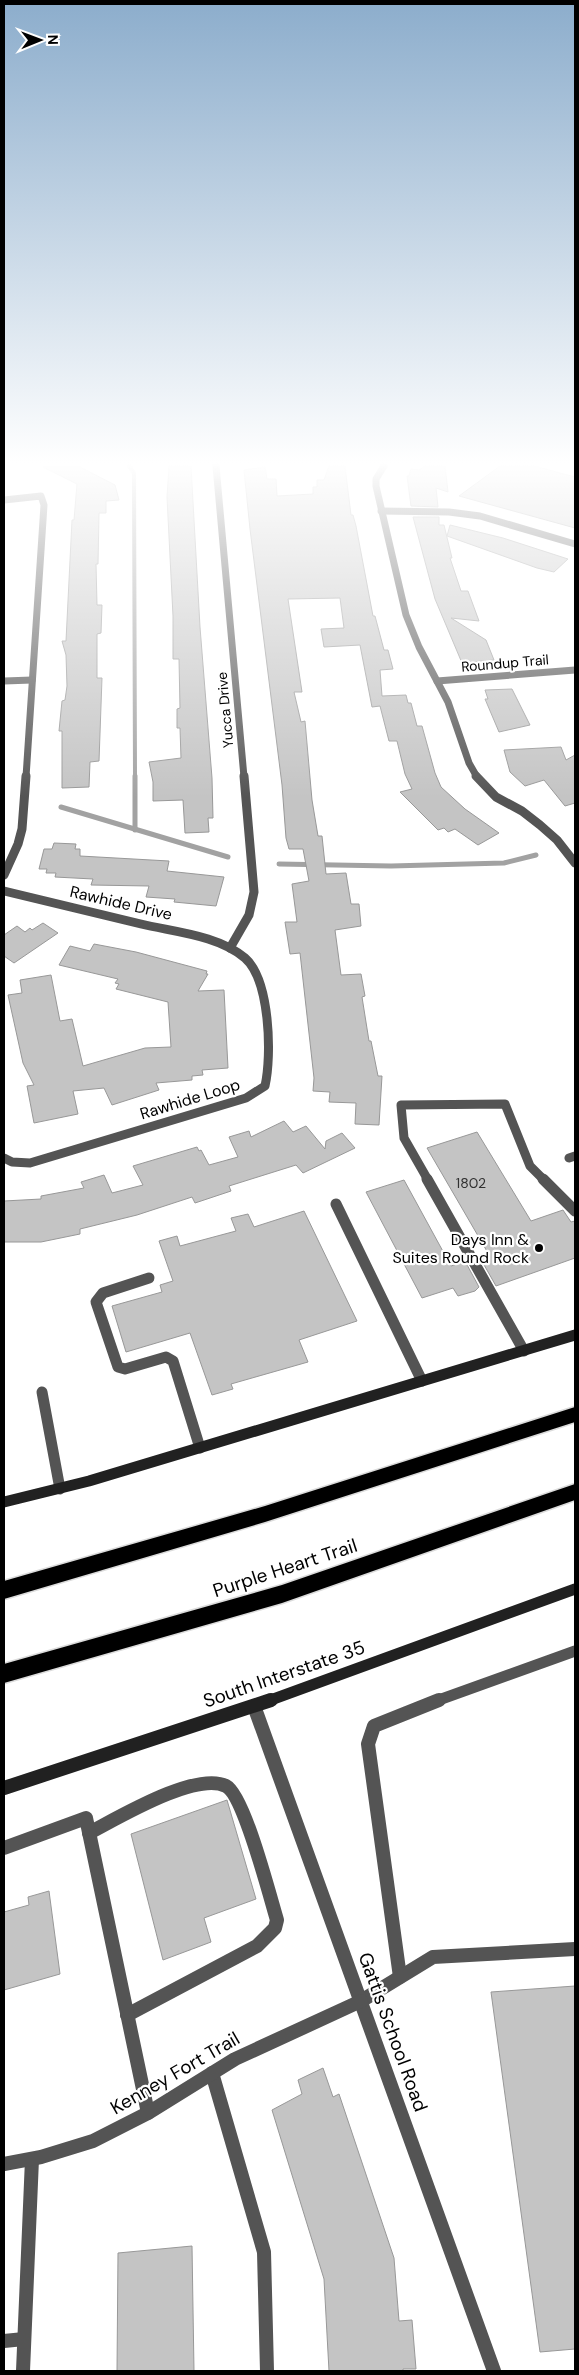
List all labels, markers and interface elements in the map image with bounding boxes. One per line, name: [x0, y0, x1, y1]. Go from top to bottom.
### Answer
north arrow: [15, 15, 65, 65]
text: N: [44, 35, 62, 45]
street label: Roundup Trail: [460, 650, 550, 676]
street label: Yucca Drive: [213, 671, 237, 749]
street label: Rawhide Drive: [68, 881, 174, 925]
street label: Rawhide Loop: [137, 1074, 243, 1124]
house number: 1802: [456, 1174, 486, 1192]
place label: Days Inn & Suites Round Rock: [392, 1229, 529, 1268]
marker: Days Inn & Suites Round Rock: [533, 1242, 545, 1254]
street label: Purple Heart Trail: [210, 1533, 360, 1603]
street label: South Interstate 35: [200, 1635, 368, 1713]
street label: Gattis School Road: [353, 1949, 433, 2115]
street label: Kenney Fort Trail: [106, 2026, 244, 2120]

